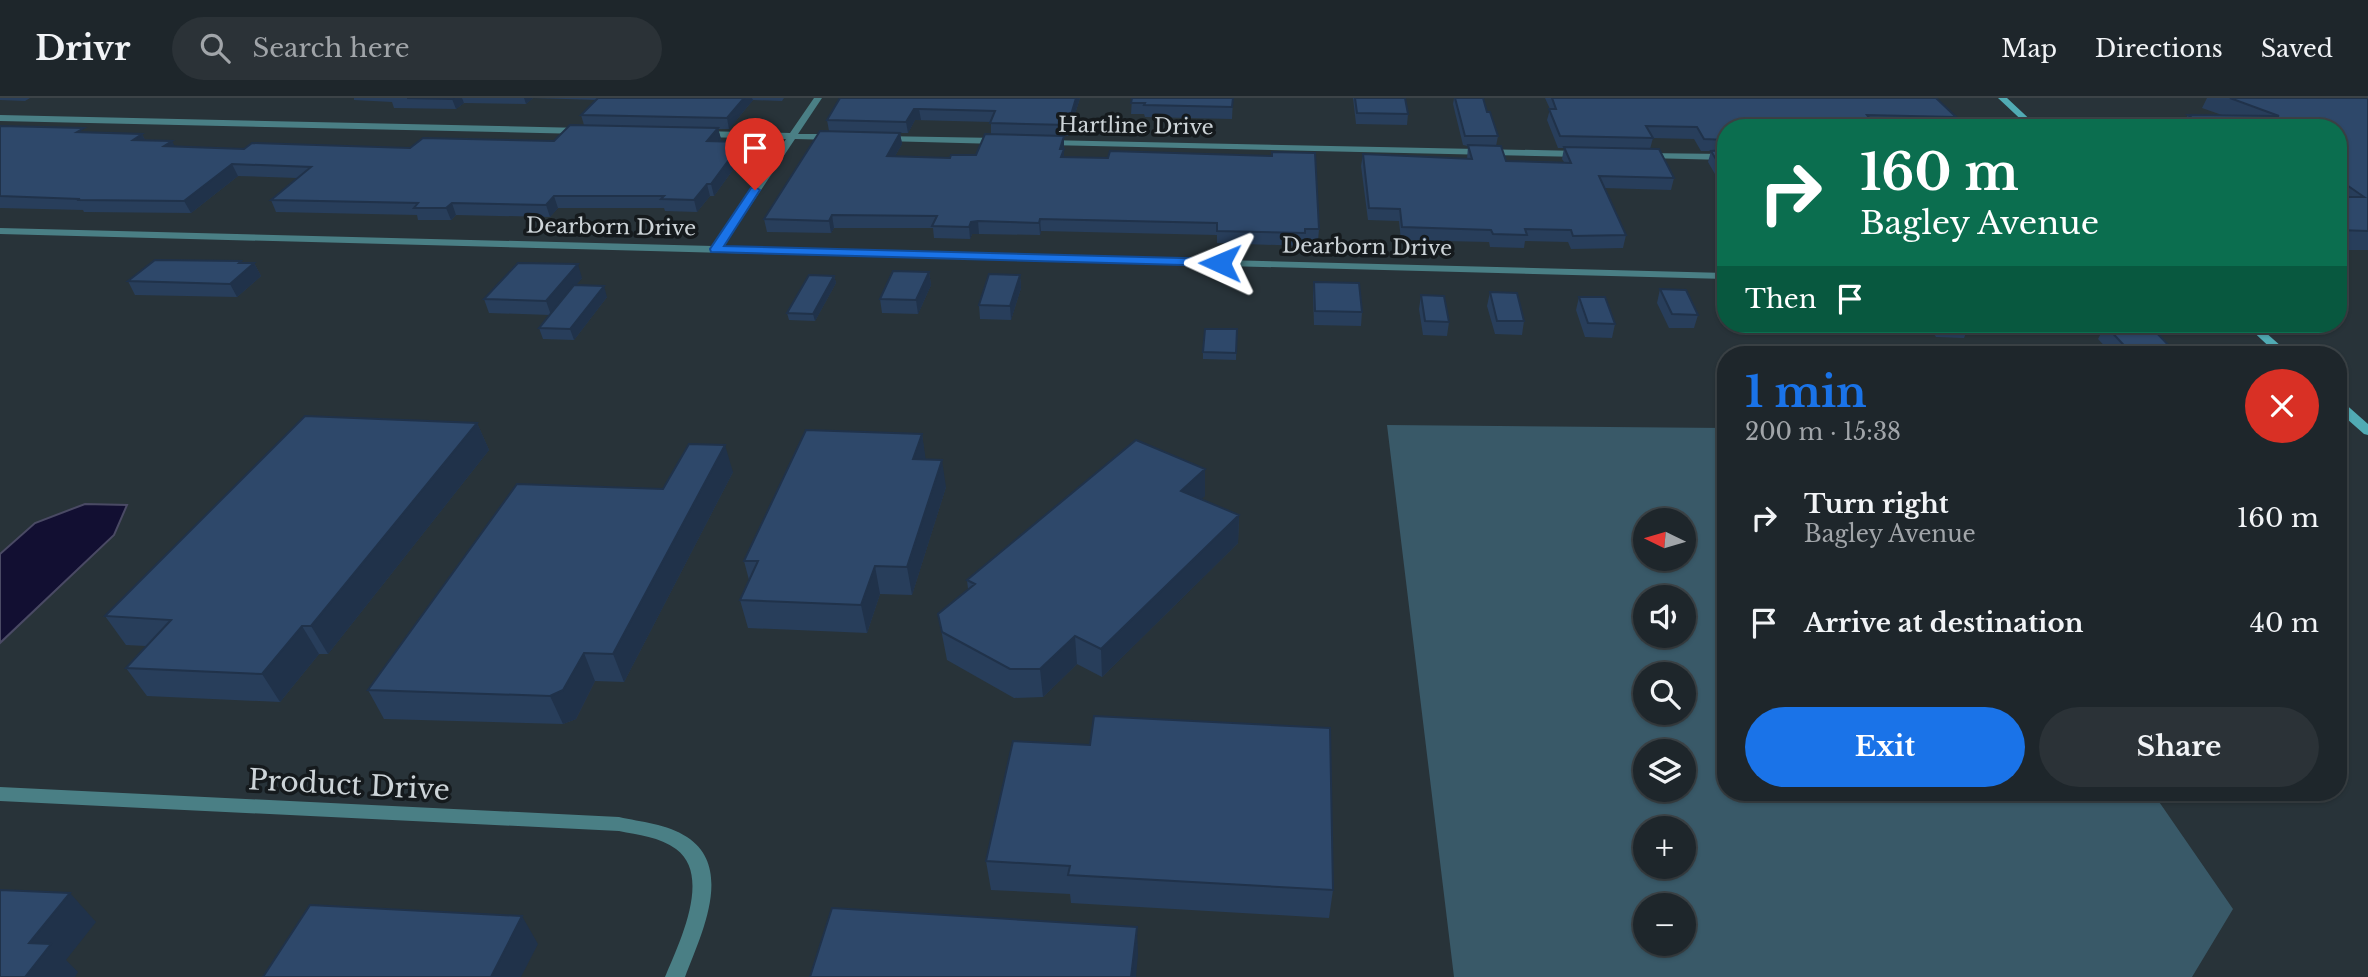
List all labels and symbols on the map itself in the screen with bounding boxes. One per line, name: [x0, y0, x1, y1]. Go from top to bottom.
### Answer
street label: Hartline Drive: [1058, 112, 1214, 140]
pin: [725, 118, 785, 190]
street label: Dearborn Drive: [526, 213, 696, 241]
position arrow: [1183, 226, 1257, 300]
street label: Dearborn Drive: [1282, 233, 1452, 261]
north arrow: [1633, 508, 1696, 570]
street label: Product Drive: [247, 762, 451, 808]

